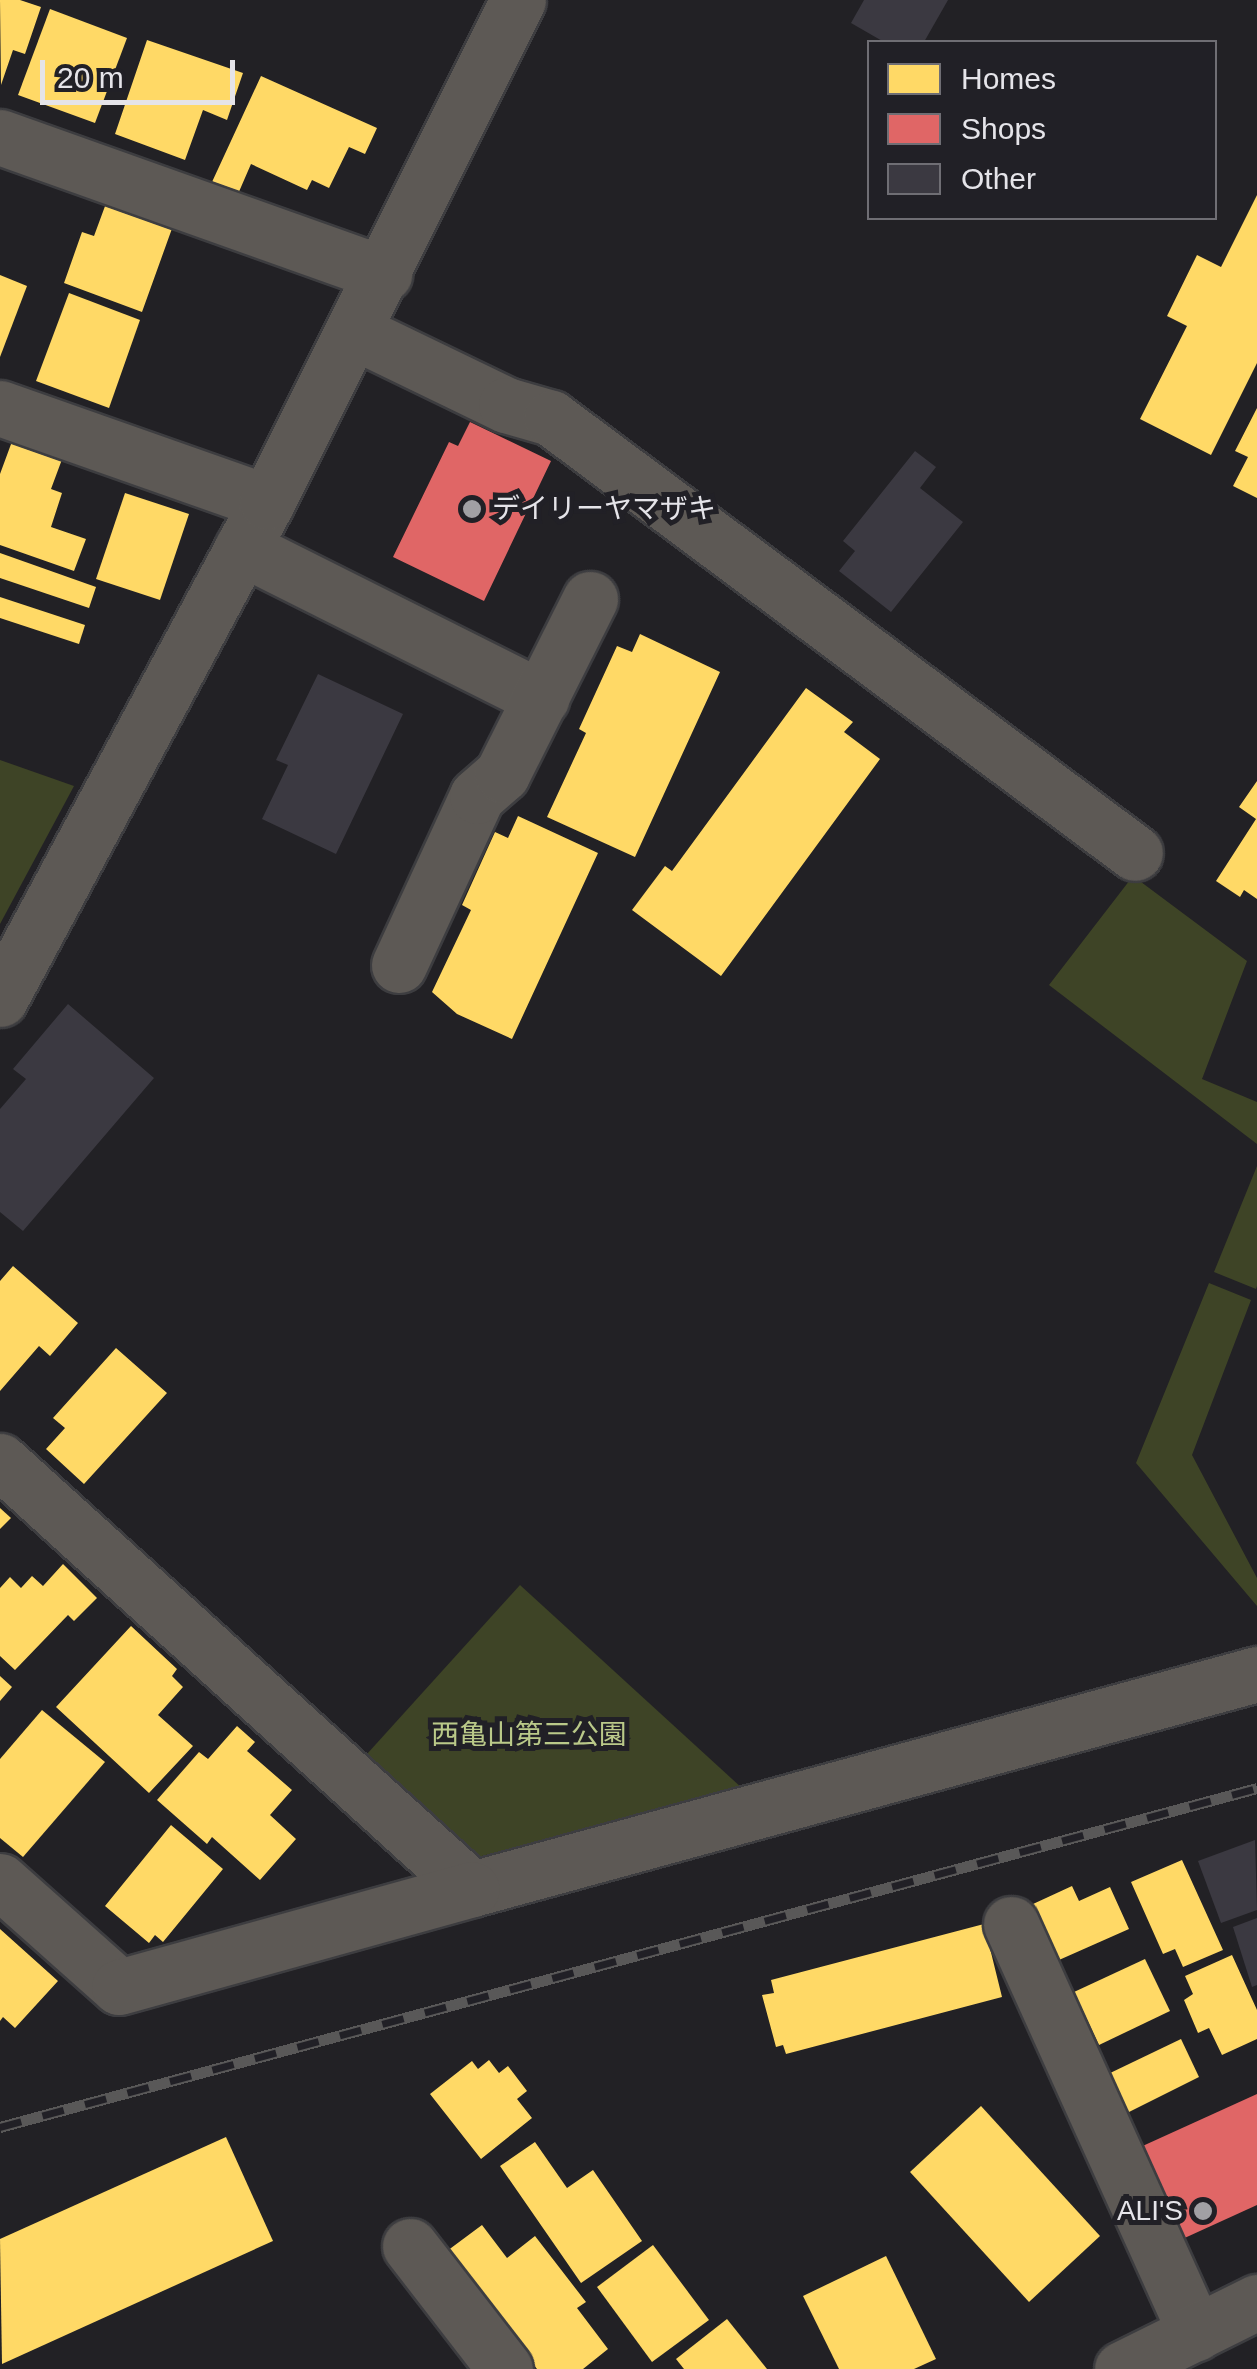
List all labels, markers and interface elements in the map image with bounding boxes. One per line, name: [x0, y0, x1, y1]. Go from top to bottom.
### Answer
scale bar: [45, 40, 240, 102]
legend: [867, 40, 1217, 220]
text: 20 m: [57, 61, 124, 94]
text: Homes: [961, 62, 1056, 95]
text: Shops: [961, 112, 1046, 145]
text: Other: [961, 162, 1036, 195]
place label: デイリーヤマザキ: [492, 492, 716, 526]
marker: デイリーヤマザキ: [461, 498, 483, 520]
park label: 西亀山第三公園: [431, 1718, 627, 1752]
place label: ALI'S: [1117, 2194, 1183, 2228]
marker: ALI'S: [1192, 2200, 1214, 2222]

